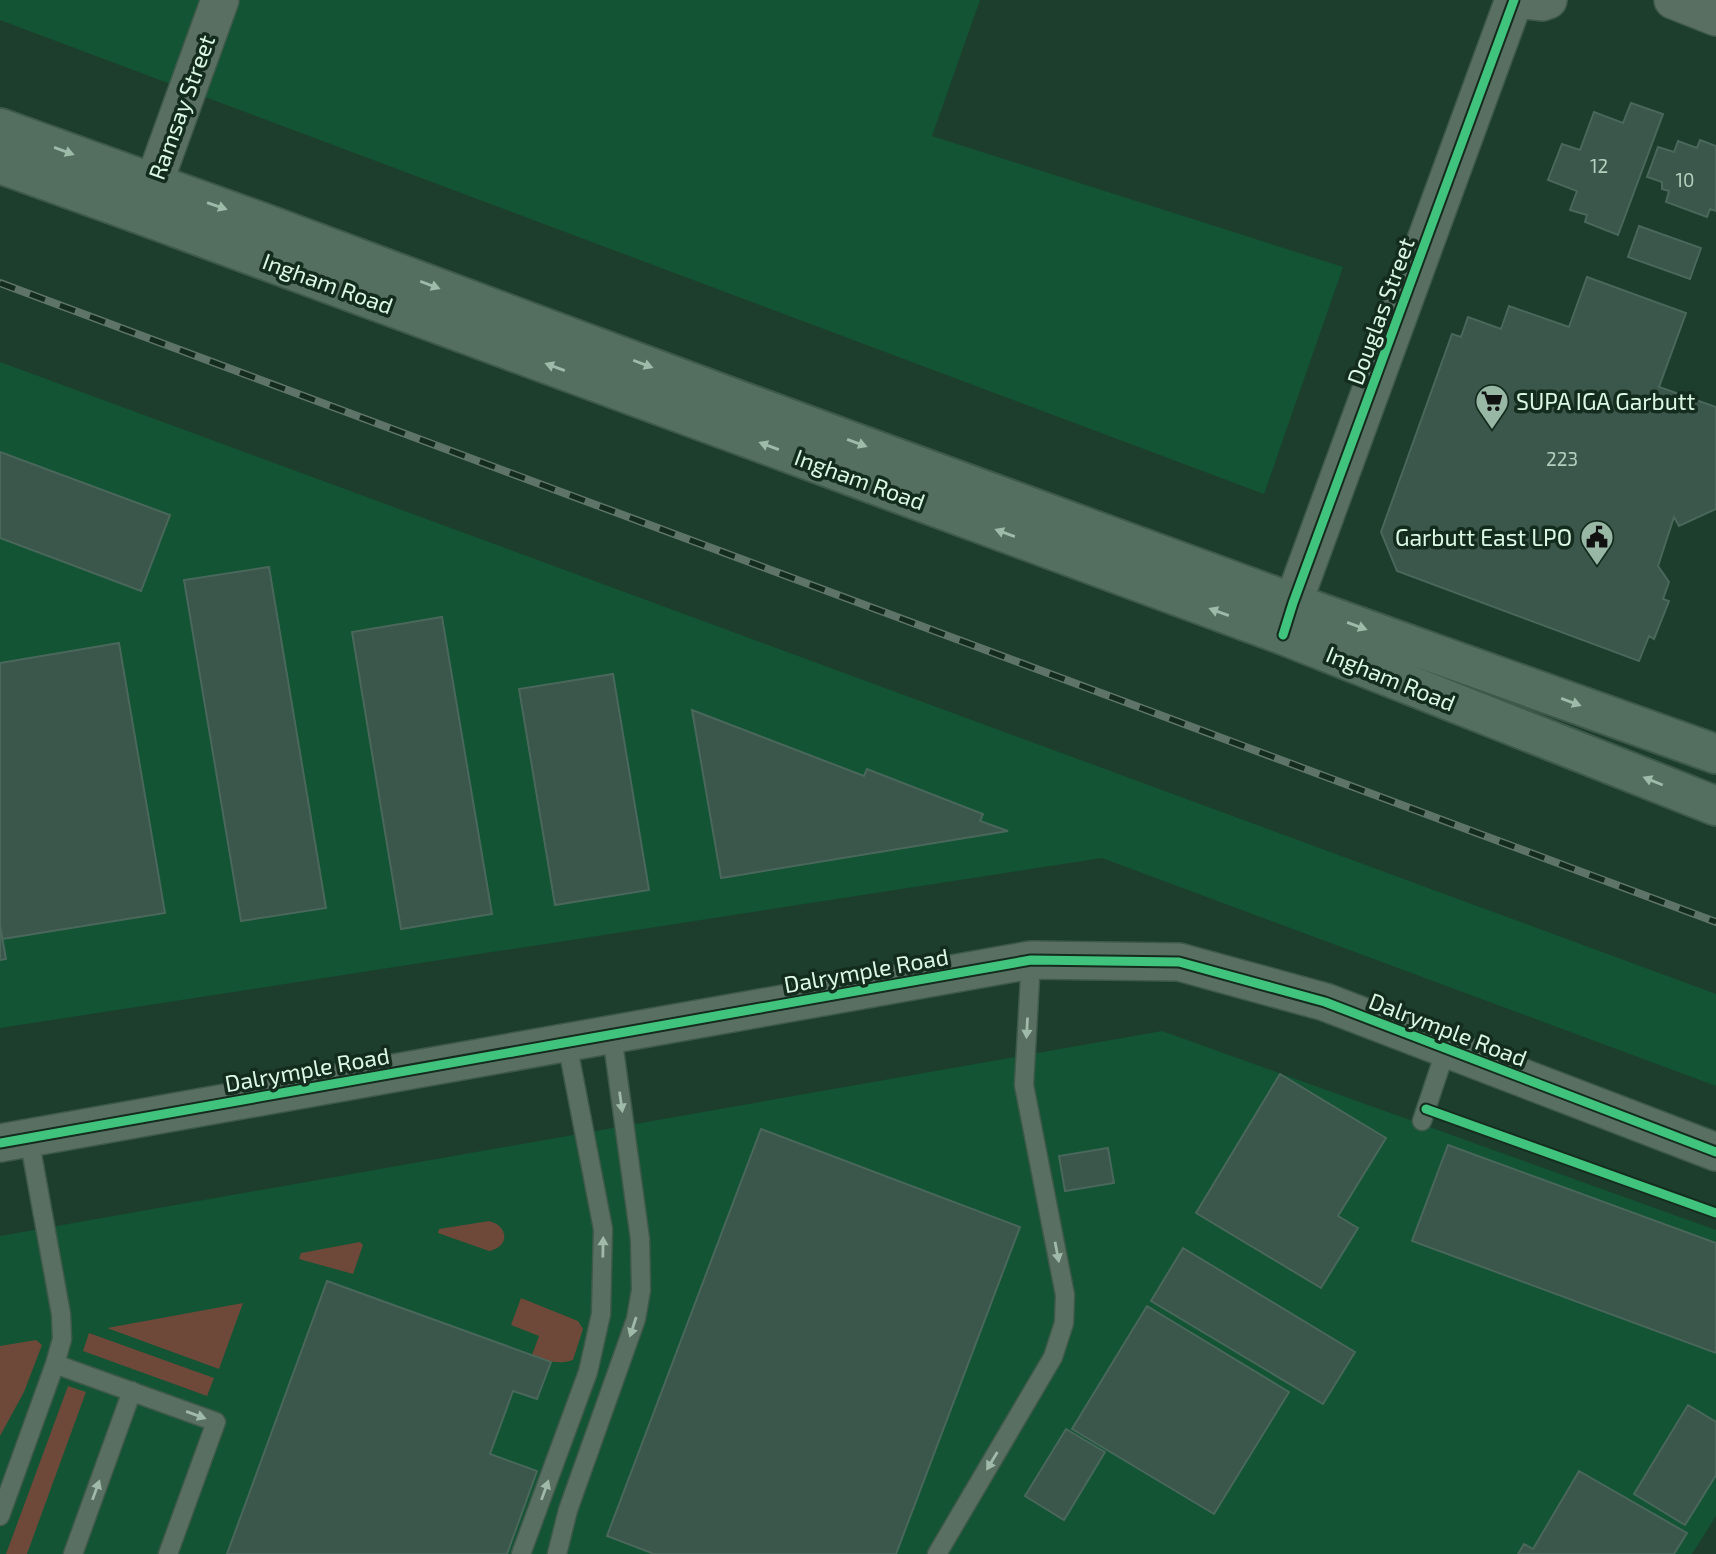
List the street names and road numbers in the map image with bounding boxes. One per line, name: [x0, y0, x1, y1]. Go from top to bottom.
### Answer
street label: Ramsay Street: [142, 31, 220, 183]
street label: Douglas Street: [1340, 233, 1420, 388]
street label: Ingham Road: [259, 247, 397, 319]
street label: Ingham Road: [791, 443, 929, 515]
street label: Ingham Road: [1322, 639, 1460, 717]
street label: Dalrymple Road: [781, 942, 951, 998]
street label: Dalrymple Road: [1365, 986, 1531, 1072]
street label: Dalrymple Road: [222, 1041, 392, 1097]

